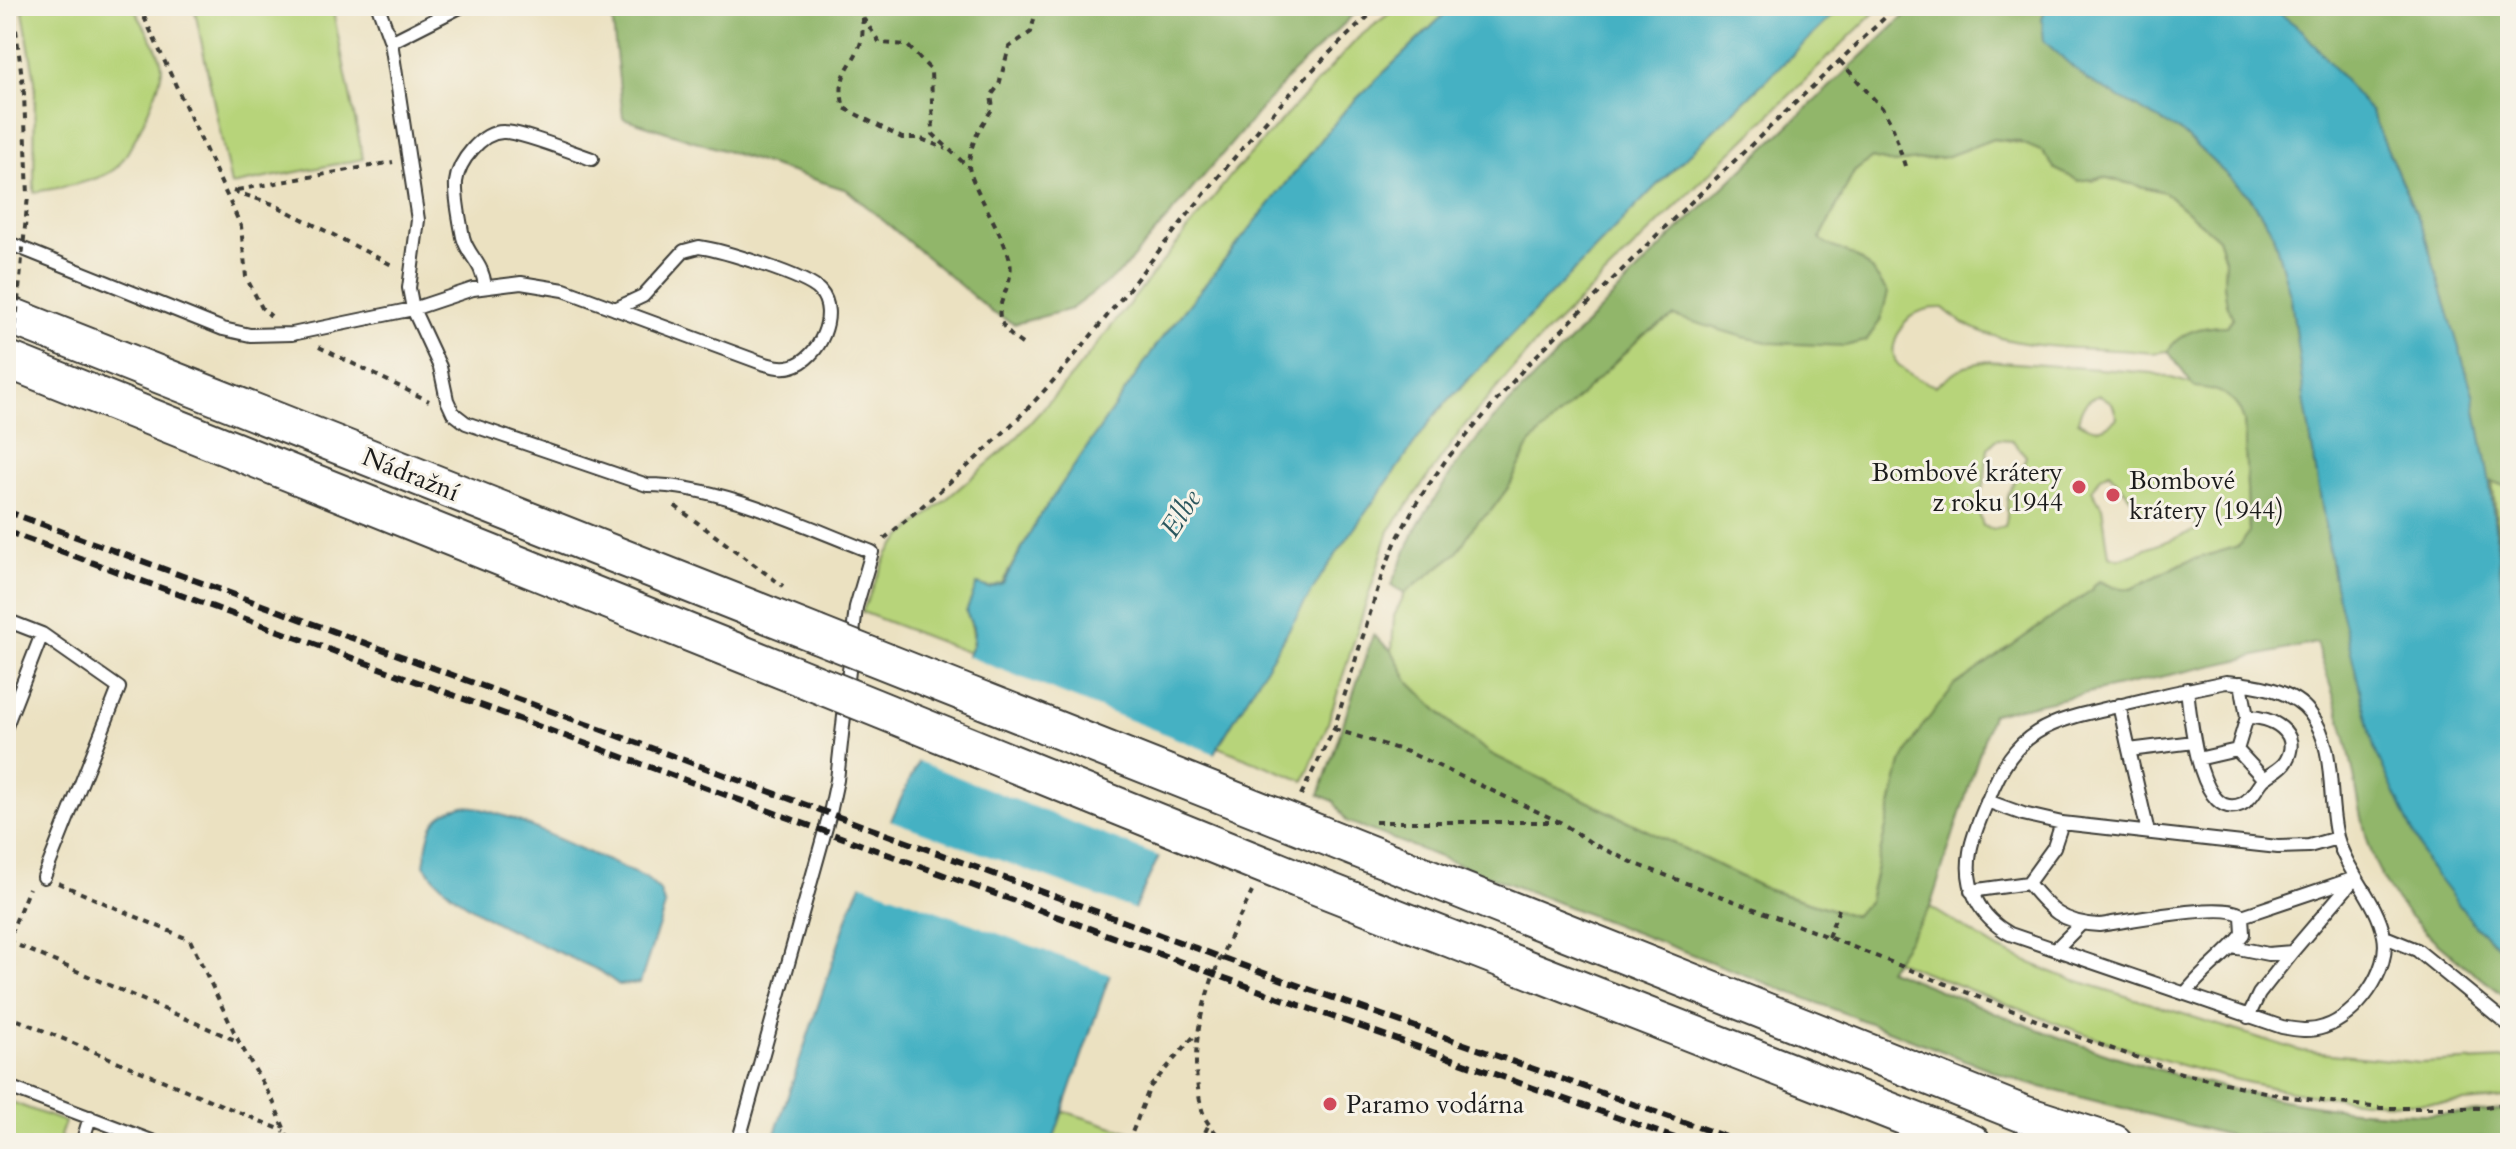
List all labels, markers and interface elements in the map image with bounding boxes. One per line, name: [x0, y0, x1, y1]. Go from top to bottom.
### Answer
street label: Nádražní: [357, 439, 465, 510]
place label: Bombové krátery z roku 1944: [1871, 455, 2063, 520]
place label: Bombové krátery (1944): [2129, 463, 2284, 528]
marker: Bombové krátery z roku 1944: [2070, 478, 2088, 496]
water label: Elbe: [1151, 482, 1210, 545]
marker: Bombové krátery (1944): [2104, 486, 2122, 504]
place label: Paramo vodárna: [1346, 1087, 1524, 1122]
marker: Paramo vodárna: [1321, 1095, 1339, 1113]

